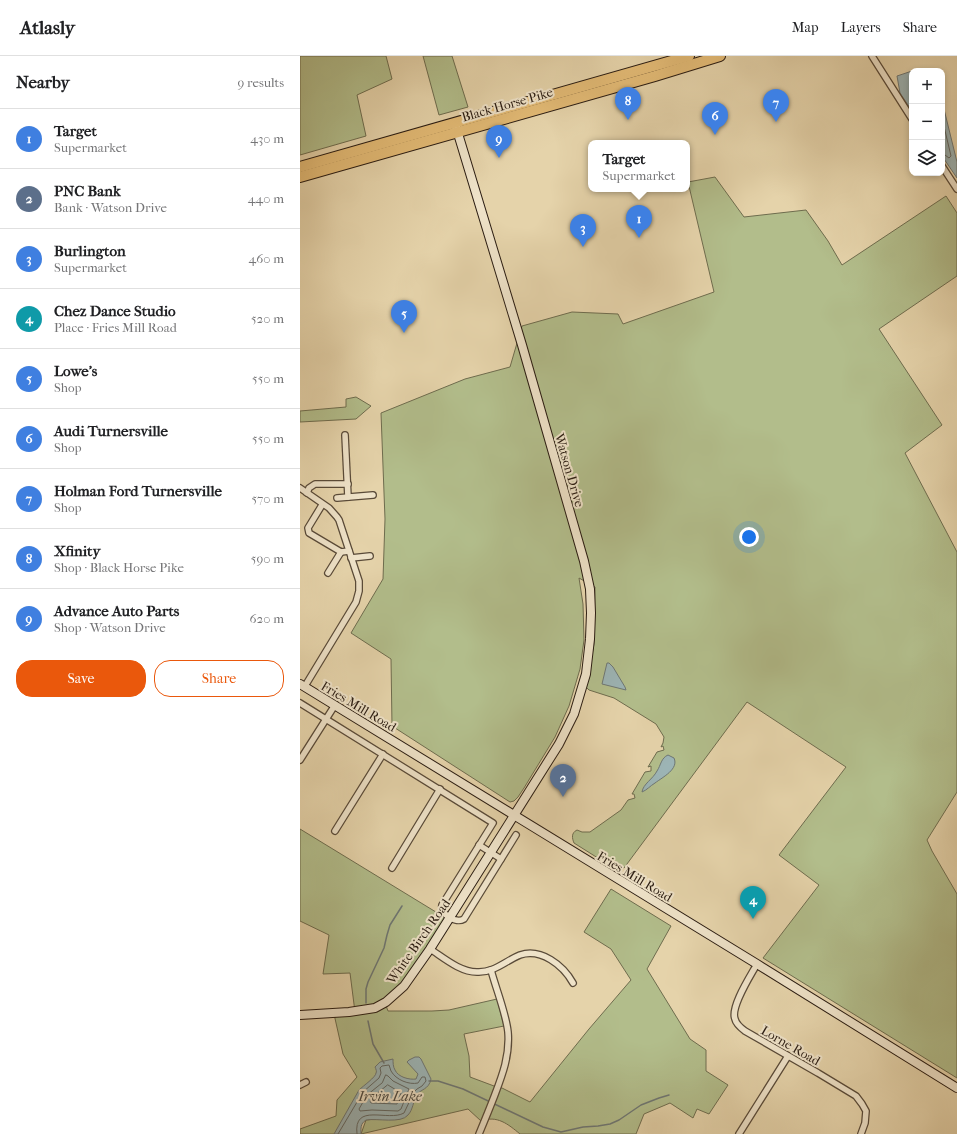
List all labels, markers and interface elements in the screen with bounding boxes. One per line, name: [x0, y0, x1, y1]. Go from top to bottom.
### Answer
text: Atlasly: [20, 17, 75, 39]
text: Map: [792, 19, 819, 36]
text: Layers: [841, 19, 881, 36]
text: Share: [903, 19, 937, 36]
map controls: [909, 68, 945, 176]
button: +: [909, 68, 945, 104]
text: Nearby: [16, 72, 70, 92]
text: 9 results: [237, 75, 284, 90]
street label: Black Horse Pike: [460, 84, 555, 125]
pin: 8: [615, 87, 641, 120]
pin: 7: [763, 89, 789, 122]
pin: 6: [702, 102, 728, 135]
button: −: [909, 104, 945, 140]
text: Target: [54, 122, 97, 140]
pin: 9: [486, 125, 512, 158]
text: 1: [27, 131, 31, 146]
text: 430 m: [250, 131, 284, 146]
text: Supermarket: [54, 140, 127, 155]
popup: [588, 140, 690, 192]
button: layers: [909, 140, 945, 176]
text: Target: [603, 150, 645, 168]
text: Supermarket: [603, 168, 675, 183]
text: PNC Bank: [54, 182, 121, 200]
text: 2: [26, 191, 32, 206]
text: 440 m: [248, 191, 284, 206]
text: Bank · Watson Drive: [54, 200, 167, 215]
pin: 1: [626, 205, 652, 238]
pin: 3: [570, 214, 596, 247]
text: Burlington: [54, 242, 126, 260]
text: 3: [26, 251, 32, 266]
text: 460 m: [249, 251, 284, 266]
text: Supermarket: [54, 260, 127, 275]
pin: 5: [391, 300, 417, 333]
text: Chez Dance Studio: [54, 302, 176, 320]
text: 4: [25, 311, 33, 326]
text: 520 m: [251, 311, 284, 326]
text: Place · Fries Mill Road: [54, 320, 177, 335]
text: Lowe's: [54, 362, 97, 380]
text: 5: [26, 371, 32, 386]
text: 550 m: [252, 371, 284, 386]
text: Shop: [54, 380, 82, 395]
text: Audi Turnersville: [54, 422, 168, 440]
text: 6: [25, 431, 33, 446]
text: 550 m: [252, 431, 284, 446]
street label: Watson Drive: [552, 431, 587, 509]
text: Shop: [54, 440, 82, 455]
text: Holman Ford Turnersville: [54, 482, 222, 500]
text: 7: [26, 491, 32, 506]
text: 570 m: [251, 491, 284, 506]
text: Shop: [54, 500, 82, 515]
your location: [739, 527, 759, 547]
text: Xfinity: [54, 542, 100, 560]
text: 8: [26, 551, 32, 566]
text: 590 m: [251, 551, 284, 566]
text: Shop · Black Horse Pike: [54, 560, 184, 575]
text: Advance Auto Parts: [54, 602, 179, 620]
text: 9: [26, 611, 32, 626]
text: 620 m: [250, 611, 284, 626]
text: Shop · Watson Drive: [54, 620, 166, 635]
button: Save: [16, 660, 146, 697]
button: Share: [154, 660, 284, 697]
street label: Fries Mill Road: [318, 678, 400, 735]
pin: 2: [550, 764, 576, 797]
street label: Fries Mill Road: [594, 848, 676, 905]
pin: 4: [740, 886, 766, 919]
street label: White Birch Road: [383, 895, 454, 987]
street label: Lorne Road: [759, 1023, 824, 1069]
water label: Irvin Lake: [357, 1088, 422, 1105]

